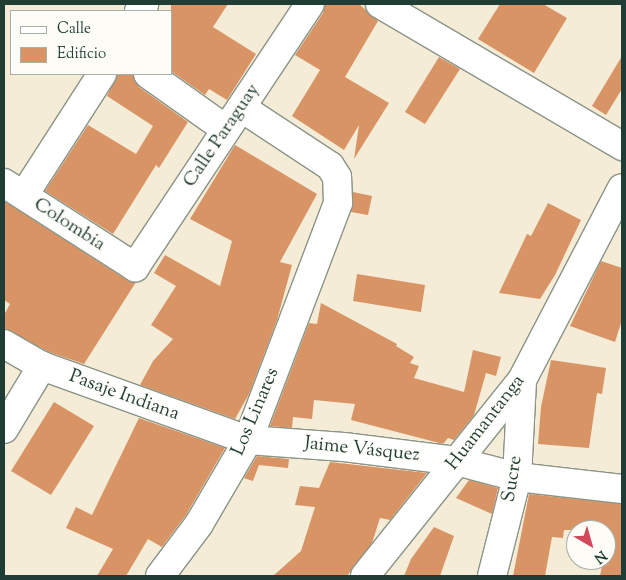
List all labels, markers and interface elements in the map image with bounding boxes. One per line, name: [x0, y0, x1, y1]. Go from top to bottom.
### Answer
legend: [10, 10, 172, 75]
text: Calle: [57, 19, 91, 40]
text: Edificio: [57, 44, 106, 65]
street label: Calle Paraguay: [179, 80, 265, 192]
street label: Colombia: [29, 193, 109, 257]
street label: Los Linares: [227, 365, 285, 459]
street label: Pasaje Indiana: [66, 366, 182, 426]
street label: Huamantanga: [442, 371, 530, 475]
street label: Jaime Vásquez: [303, 433, 421, 467]
street label: Sucre: [498, 454, 528, 504]
north arrow: [566, 520, 616, 570]
text: N: [589, 545, 610, 567]

